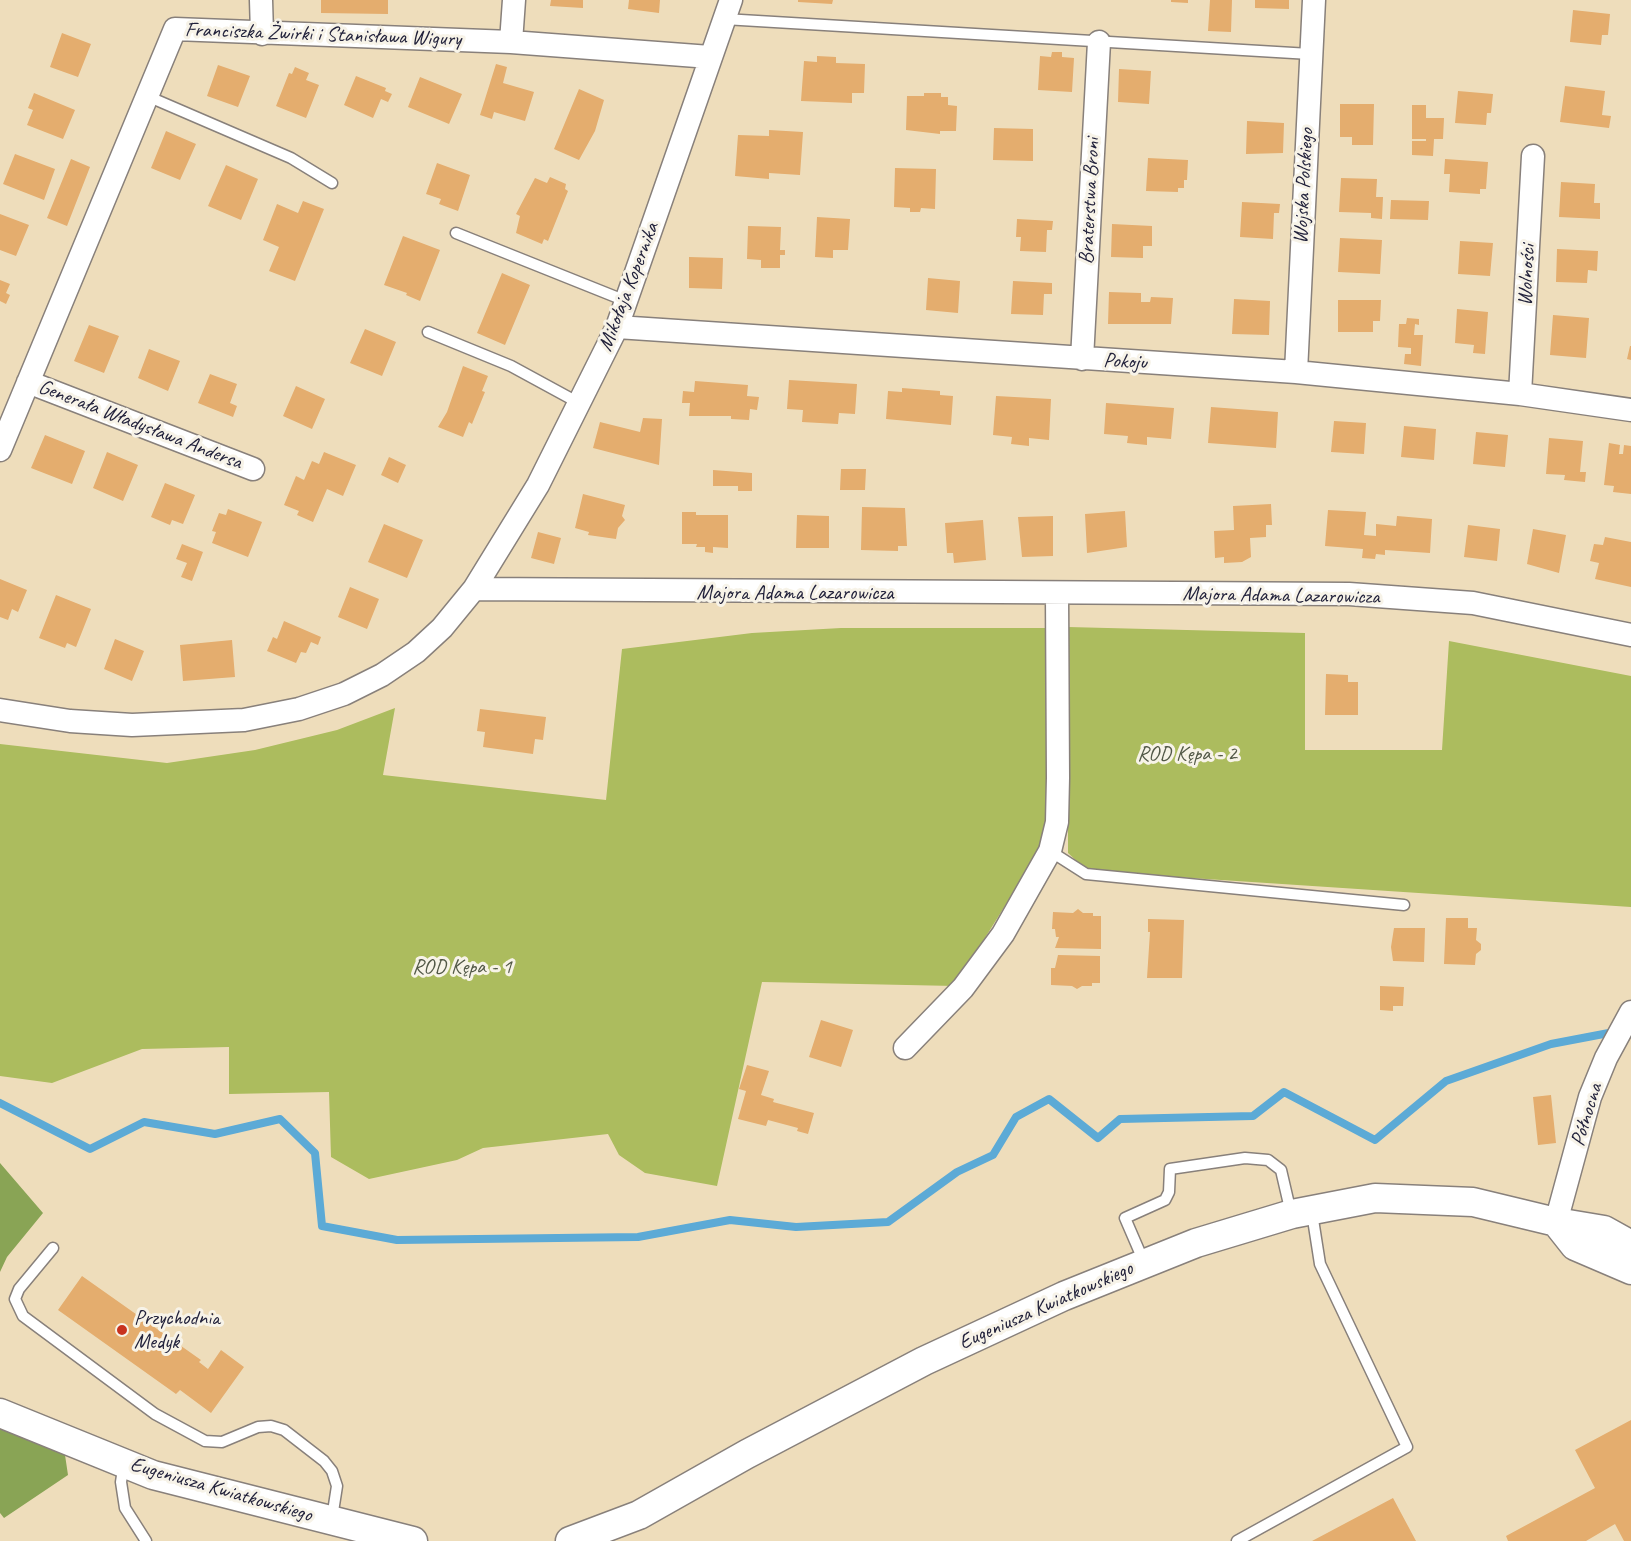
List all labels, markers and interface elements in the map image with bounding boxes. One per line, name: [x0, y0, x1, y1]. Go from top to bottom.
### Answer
street label: Franciszka Żwirki i Stanisława Wigury: [184, 18, 462, 52]
street label: Wojska Polskiego: [1288, 128, 1320, 244]
street label: Braterstwa Broni: [1074, 137, 1106, 265]
street label: Mikołaja Kopernika: [593, 219, 665, 355]
street label: Wolności: [1513, 244, 1541, 306]
street label: Pokoju: [1103, 348, 1147, 376]
street label: Generała Władysława Andersa: [35, 375, 245, 475]
street label: Majora Adama Lazarowicza: [697, 580, 893, 606]
street label: Majora Adama Lazarowicza: [1182, 582, 1380, 610]
park label: ROD Kępa - 2: [1137, 741, 1237, 767]
park label: ROD Kępa - 1: [412, 954, 512, 980]
street label: Północna: [1566, 1081, 1608, 1149]
street label: Eugeniusza Kwiatkowskiego: [955, 1256, 1137, 1356]
place label: Przychodnia Medyk: [134, 1305, 220, 1355]
marker: Przychodnia Medyk: [115, 1323, 129, 1337]
street label: Eugeniusza Kwiatkowskiego: [127, 1452, 315, 1528]

